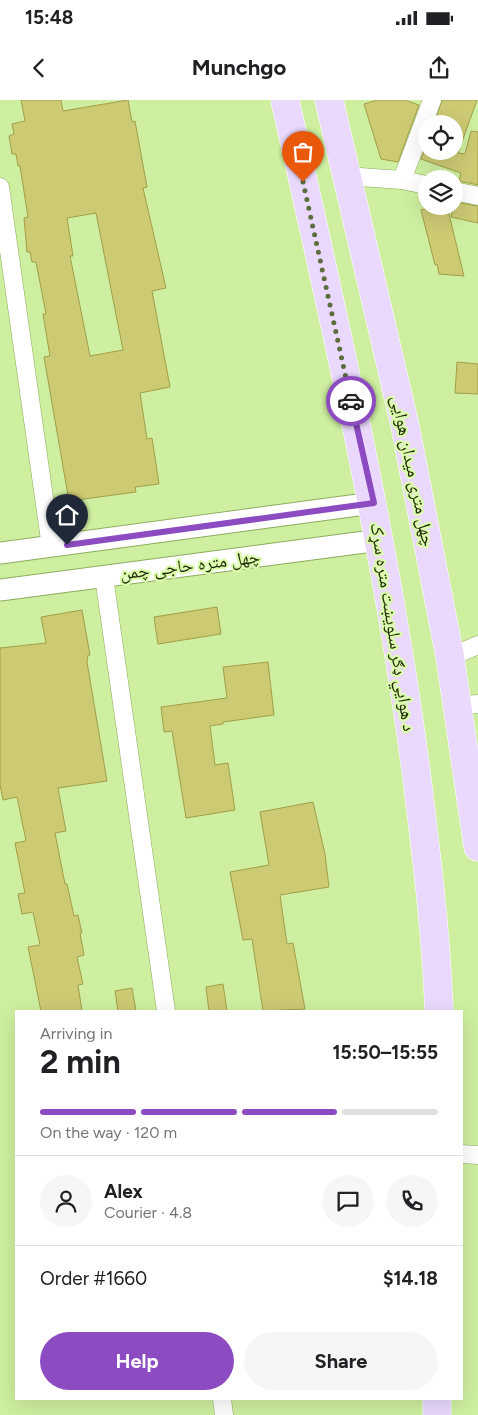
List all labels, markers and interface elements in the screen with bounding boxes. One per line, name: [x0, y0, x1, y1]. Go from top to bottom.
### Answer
text: 15:48: [25, 6, 73, 29]
icon: back: [25, 54, 53, 82]
text: Munchgo: [192, 54, 286, 81]
icon: share: [425, 54, 453, 82]
map controls: [418, 115, 463, 215]
button: locate: [418, 115, 463, 160]
pin: [282, 131, 324, 182]
icon: bag: [289, 138, 317, 166]
button: layers: [418, 170, 463, 215]
courier: [326, 376, 376, 426]
icon: car: [337, 387, 365, 415]
street label: چهل متری میدان هوایی: [386, 393, 440, 549]
pin: [46, 494, 88, 545]
icon: home: [53, 501, 81, 529]
street label: د هوايي ډګر سلویښت متره سړک: [362, 521, 420, 734]
street label: چهل متره حاجی چمن: [119, 546, 261, 584]
text: Arriving in: [40, 1024, 112, 1043]
text: 15:50–15:55: [333, 1041, 438, 1064]
text: 2 min: [40, 1043, 121, 1081]
text: On the way · 120 m: [40, 1123, 177, 1142]
button: person: [40, 1175, 92, 1227]
button: chat: [322, 1175, 374, 1227]
button: phone: [386, 1175, 438, 1227]
text: Alex: [104, 1180, 143, 1203]
text: Courier · 4.8: [104, 1203, 192, 1222]
text: Order #1660: [40, 1267, 147, 1290]
text: $14.18: [383, 1267, 438, 1290]
button: Help: [40, 1332, 234, 1390]
button: Share: [244, 1332, 438, 1390]

